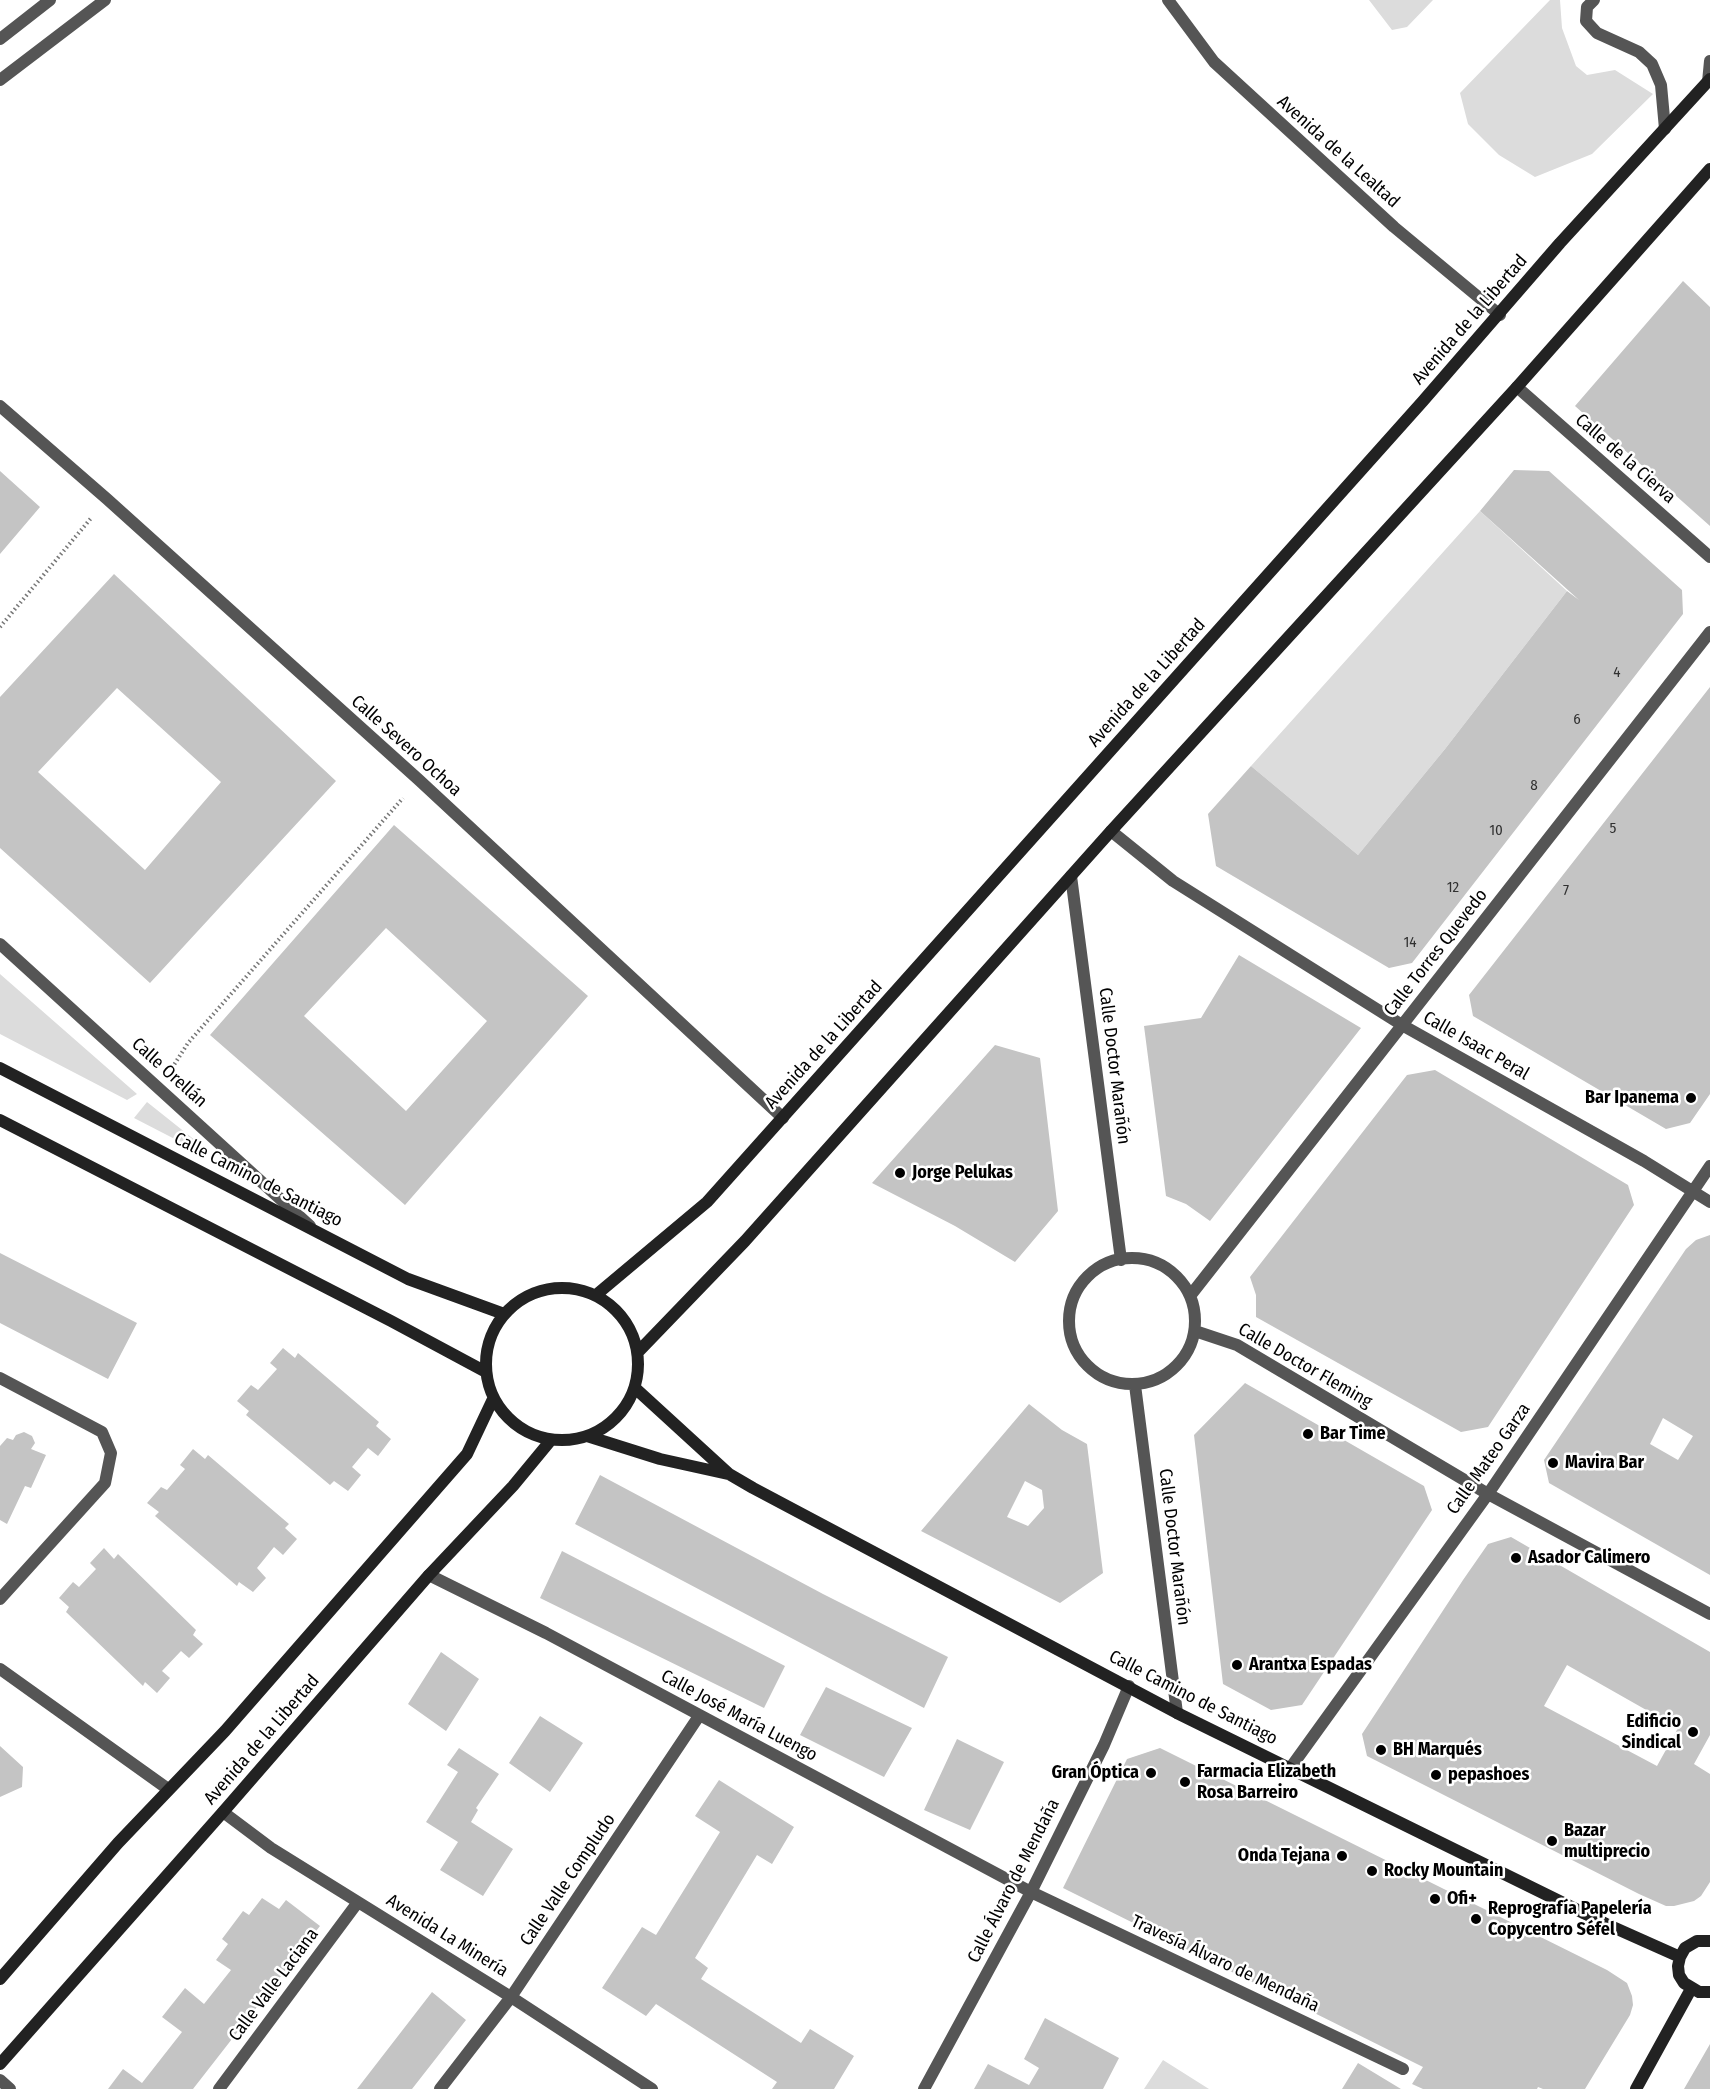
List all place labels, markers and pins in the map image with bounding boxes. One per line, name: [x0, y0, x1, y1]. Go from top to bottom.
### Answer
place label: Bar Ipanema: [1585, 1087, 1679, 1109]
marker: Bar Ipanema: [1684, 1091, 1698, 1105]
place label: Jorge Pelukas: [912, 1162, 1013, 1184]
marker: Jorge Pelukas: [893, 1166, 907, 1180]
place label: Bar Time: [1320, 1423, 1386, 1445]
marker: Bar Time: [1301, 1427, 1315, 1441]
place label: Mavira Bar: [1565, 1452, 1644, 1474]
marker: Mavira Bar: [1546, 1456, 1560, 1470]
place label: Asador Calimero: [1528, 1547, 1650, 1569]
marker: Asador Calimero: [1509, 1551, 1523, 1565]
place label: Arantxa Espadas: [1249, 1654, 1372, 1676]
marker: Arantxa Espadas: [1230, 1658, 1244, 1672]
place label: Edificio Sindical: [1622, 1711, 1681, 1754]
marker: Edificio Sindical: [1686, 1725, 1700, 1739]
place label: BH Marqués: [1393, 1739, 1482, 1761]
marker: BH Marqués: [1374, 1743, 1388, 1757]
place label: Farmacia Elizabeth Rosa Barreiro: [1197, 1761, 1336, 1804]
place label: Gran Óptica: [1051, 1762, 1139, 1784]
place label: pepashoes: [1448, 1764, 1529, 1786]
marker: Gran Óptica: [1144, 1766, 1158, 1780]
marker: pepashoes: [1429, 1768, 1443, 1782]
marker: Farmacia Elizabeth Rosa Barreiro: [1178, 1775, 1192, 1789]
place label: Bazar multiprecio: [1564, 1820, 1650, 1862]
marker: Bazar multiprecio: [1545, 1834, 1559, 1848]
place label: Onda Tejana: [1238, 1845, 1330, 1867]
marker: Onda Tejana: [1335, 1849, 1349, 1863]
place label: Rocky Mountain: [1384, 1860, 1503, 1882]
marker: Rocky Mountain: [1365, 1864, 1379, 1878]
place label: Ofi+: [1447, 1888, 1477, 1910]
marker: Ofi+: [1428, 1892, 1442, 1906]
place label: Reprografía Papelería Copycentro Séfel: [1488, 1898, 1652, 1940]
marker: Reprografía Papelería Copycentro Séfel: [1469, 1912, 1483, 1926]

